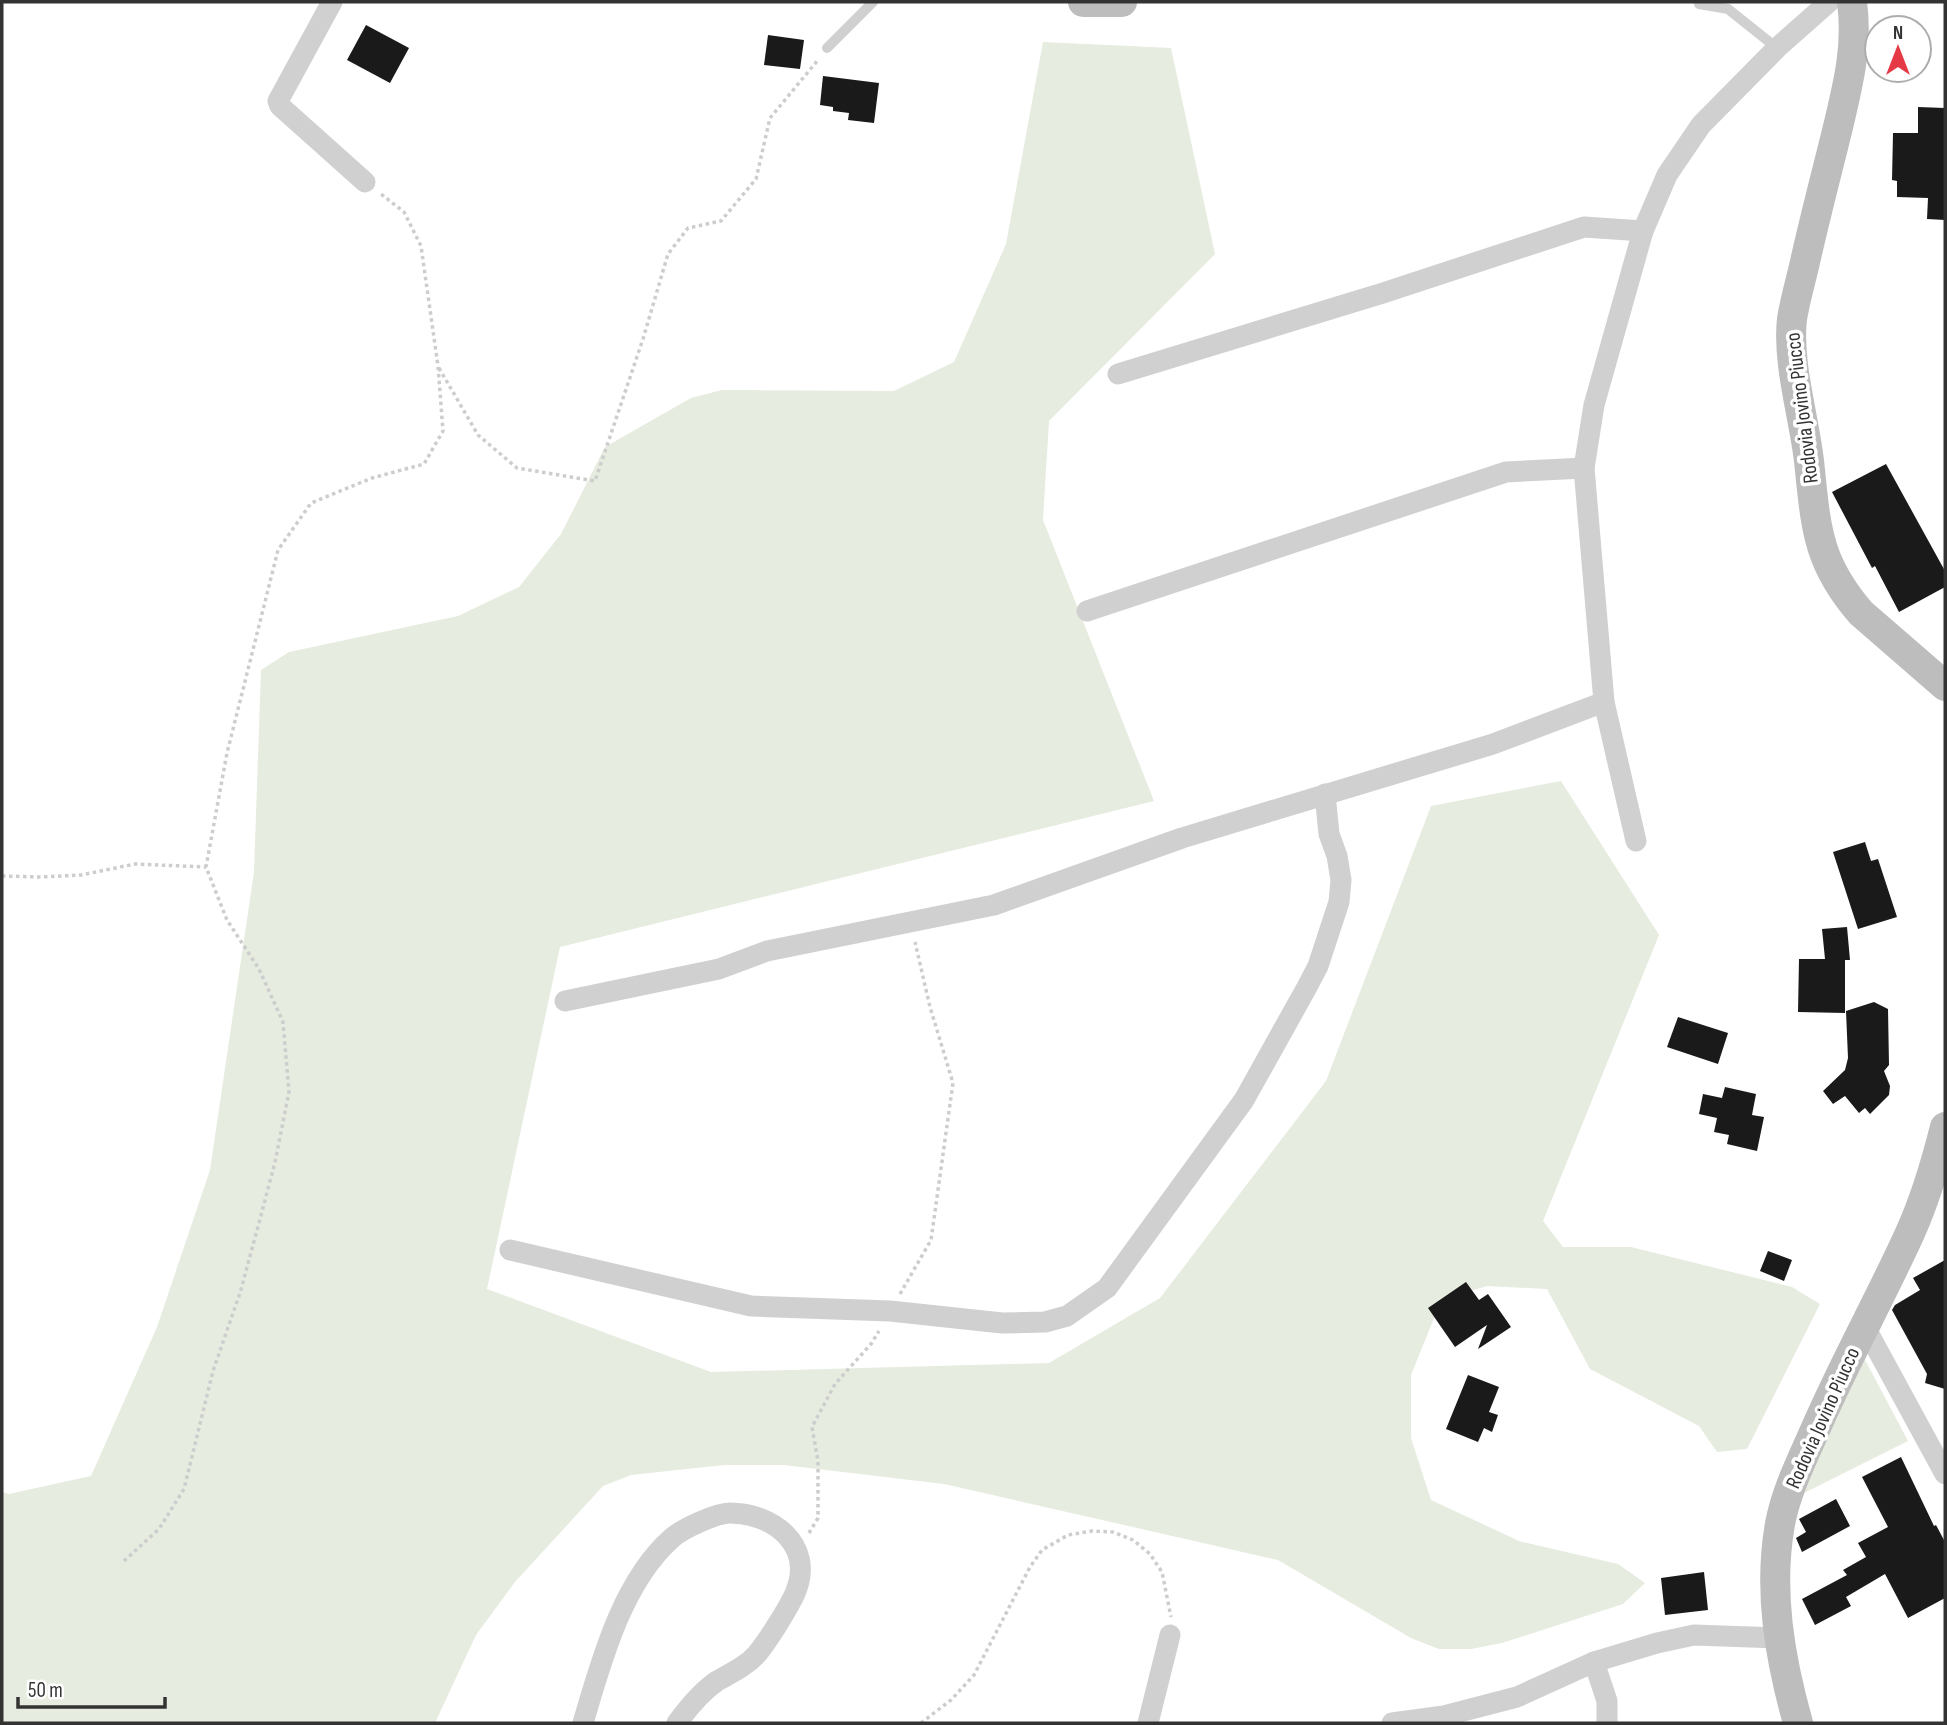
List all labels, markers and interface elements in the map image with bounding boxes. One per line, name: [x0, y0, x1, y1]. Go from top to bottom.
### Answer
north arrow: [1863, 14, 1933, 84]
text: N: [1893, 22, 1903, 45]
street label: Rodovia Jovino Piucco: [1780, 331, 1824, 485]
street label: Rodovia Jovino Piucco: [1781, 1344, 1865, 1492]
scale bar: [18, 1666, 164, 1710]
text: 50 m: [28, 1678, 63, 1703]

